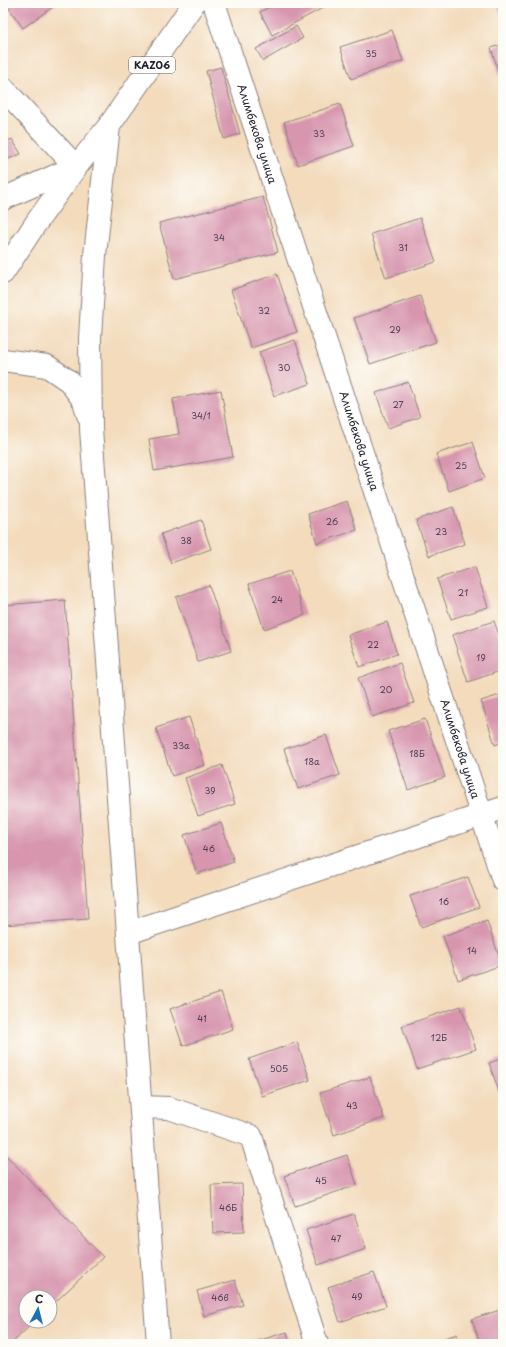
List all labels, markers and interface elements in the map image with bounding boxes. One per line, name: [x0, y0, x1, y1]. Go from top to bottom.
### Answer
house number: 35: [365, 46, 377, 60]
road number: KАZ06: [129, 57, 175, 73]
street label: Алимбекова улица: [233, 82, 282, 186]
house number: 33: [313, 126, 325, 140]
house number: 34: [213, 230, 225, 244]
house number: 31: [398, 240, 408, 254]
house number: 32: [258, 303, 270, 317]
house number: 29: [389, 322, 401, 336]
house number: 30: [278, 360, 291, 374]
street label: Алимбекова улица: [335, 389, 384, 493]
house number: 27: [392, 397, 404, 411]
house number: 34/1: [191, 408, 211, 422]
house number: 25: [455, 458, 467, 472]
house number: 26: [326, 514, 338, 528]
house number: 23: [435, 524, 447, 538]
house number: 38: [180, 533, 192, 547]
house number: 21: [458, 585, 468, 599]
house number: 24: [271, 592, 283, 606]
house number: 22: [367, 637, 379, 651]
house number: 19: [476, 650, 486, 664]
house number: 20: [380, 682, 393, 696]
street label: Алимбекова улица: [436, 697, 485, 801]
house number: 33а: [172, 738, 190, 752]
house number: 18Б: [409, 746, 425, 760]
house number: 18а: [304, 754, 320, 768]
house number: 39: [204, 783, 216, 797]
house number: 46: [203, 841, 215, 855]
house number: 16: [439, 894, 449, 908]
house number: 14: [467, 943, 477, 957]
house number: 41: [197, 1011, 207, 1025]
house number: 12Б: [431, 1030, 447, 1044]
house number: 505: [270, 1061, 288, 1075]
house number: 43: [346, 1098, 358, 1112]
house number: 45: [315, 1173, 327, 1187]
house number: 46Б: [219, 1200, 237, 1214]
house number: 47: [331, 1231, 341, 1245]
north arrow: [18, 1289, 58, 1329]
house number: 49: [351, 1289, 363, 1303]
text: С: [34, 1290, 44, 1308]
house number: 46в: [211, 1290, 229, 1304]

